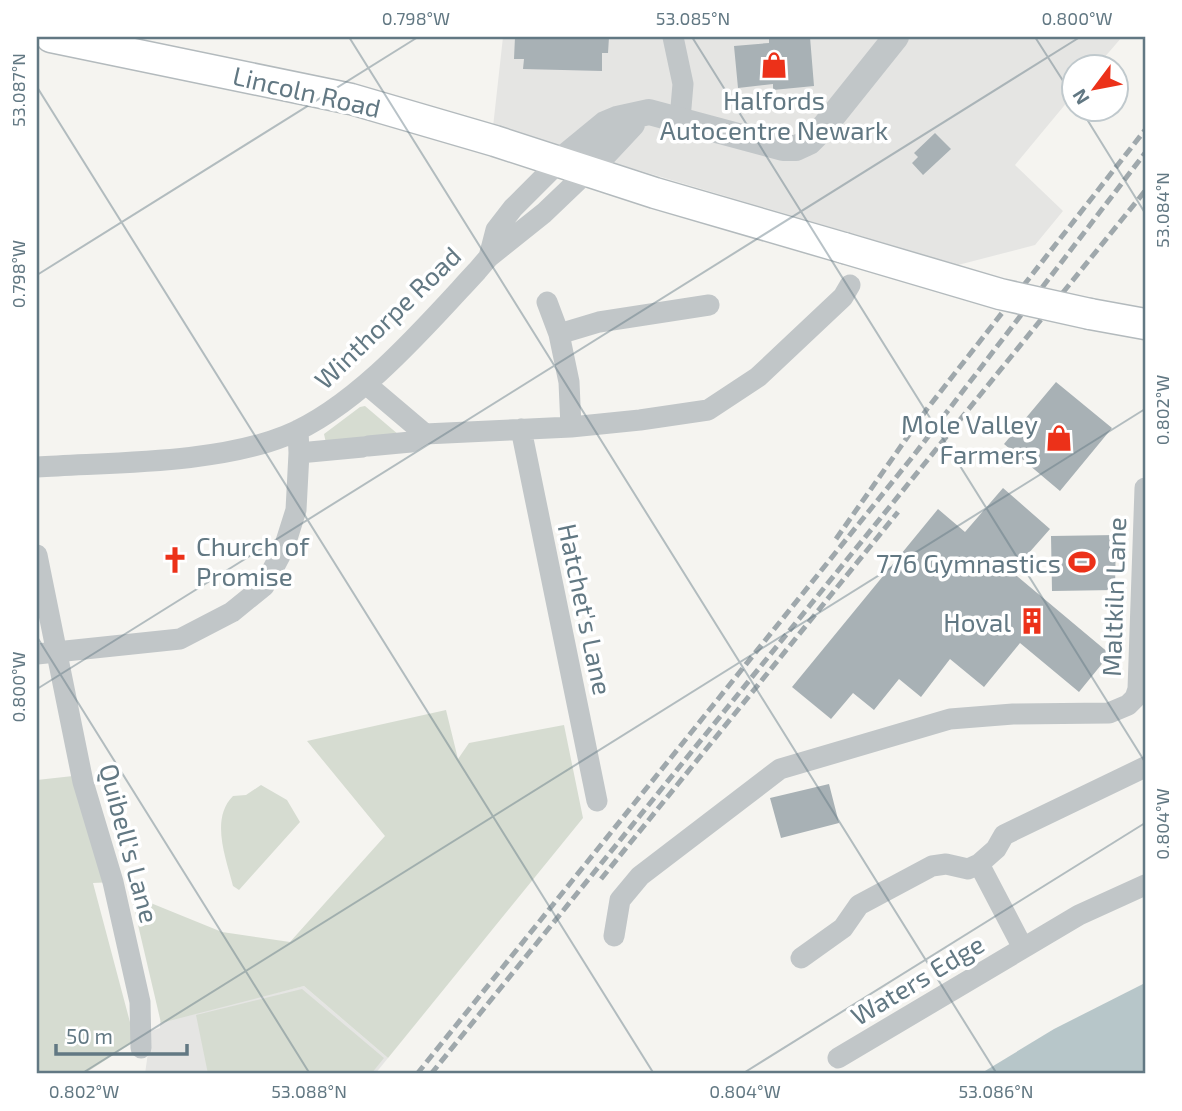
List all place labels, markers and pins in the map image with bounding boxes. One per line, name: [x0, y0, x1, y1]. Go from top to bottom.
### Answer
shop icon: Halfords Autocentre Newark: [759, 50, 789, 80]
place label: Halfords Autocentre Newark: [660, 84, 888, 145]
place label: Mole Valley Farmers: [901, 408, 1038, 469]
shop icon: Mole Valley Farmers: [1044, 423, 1074, 453]
place label: Church of Promise: [196, 530, 310, 591]
church icon: Church of Promise: [160, 545, 190, 575]
place label: 776 Gymnastics: [876, 547, 1061, 578]
sports icon: 776 Gymnastics: [1067, 547, 1097, 577]
place label: Hoval: [943, 606, 1011, 637]
building icon: Hoval: [1017, 606, 1047, 636]

